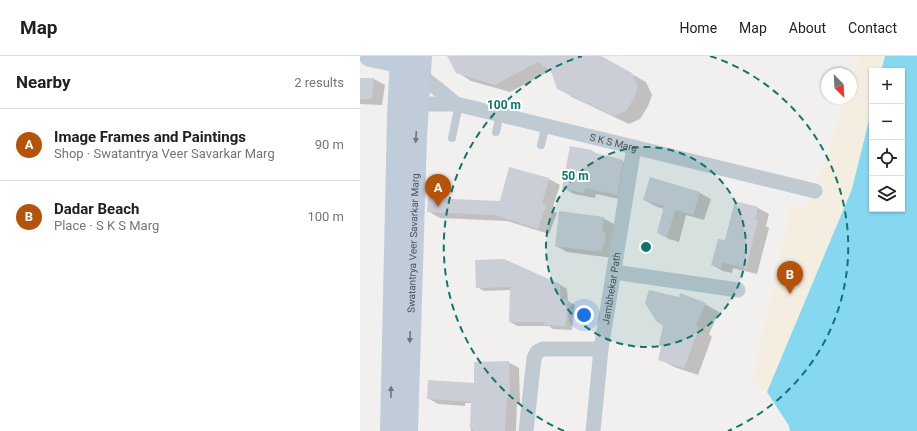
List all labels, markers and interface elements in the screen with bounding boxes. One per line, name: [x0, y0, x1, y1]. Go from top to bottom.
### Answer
text: Map: [20, 16, 58, 39]
text: Home: [679, 20, 717, 36]
text: Map: [739, 20, 767, 36]
text: About: [789, 20, 826, 36]
text: Contact: [848, 20, 897, 36]
north arrow: [821, 68, 857, 104]
map controls: [869, 68, 905, 212]
button: +: [869, 68, 905, 104]
text: Nearby: [16, 72, 71, 92]
text: 2 results: [294, 75, 344, 90]
text: 100 m: [487, 98, 521, 112]
button: −: [869, 104, 905, 140]
text: Image Frames and Paintings: [54, 128, 246, 146]
one-way arrow: [413, 131, 420, 143]
street label: S K S Marg: [589, 132, 638, 154]
text: A: [25, 137, 33, 152]
text: 90 m: [315, 137, 344, 152]
button: locate: [869, 140, 905, 176]
text: Shop · Swatantrya Veer Savarkar Marg: [54, 146, 275, 161]
text: 50 m: [561, 169, 589, 183]
street label: Swatantrya Veer Savarkar Marg: [406, 173, 421, 313]
pin: A: [425, 174, 451, 207]
button: layers: [869, 176, 905, 212]
text: Dadar Beach: [54, 200, 139, 218]
text: B: [25, 209, 33, 224]
text: 100 m: [307, 209, 344, 224]
text: Place · S K S Marg: [54, 218, 159, 233]
centre of rings: [639, 240, 653, 254]
street label: Jambhekar Path: [600, 251, 623, 325]
pin: B: [777, 261, 803, 294]
your location: [574, 305, 594, 325]
one-way arrow: [407, 331, 413, 344]
one-way arrow: [388, 386, 395, 398]

